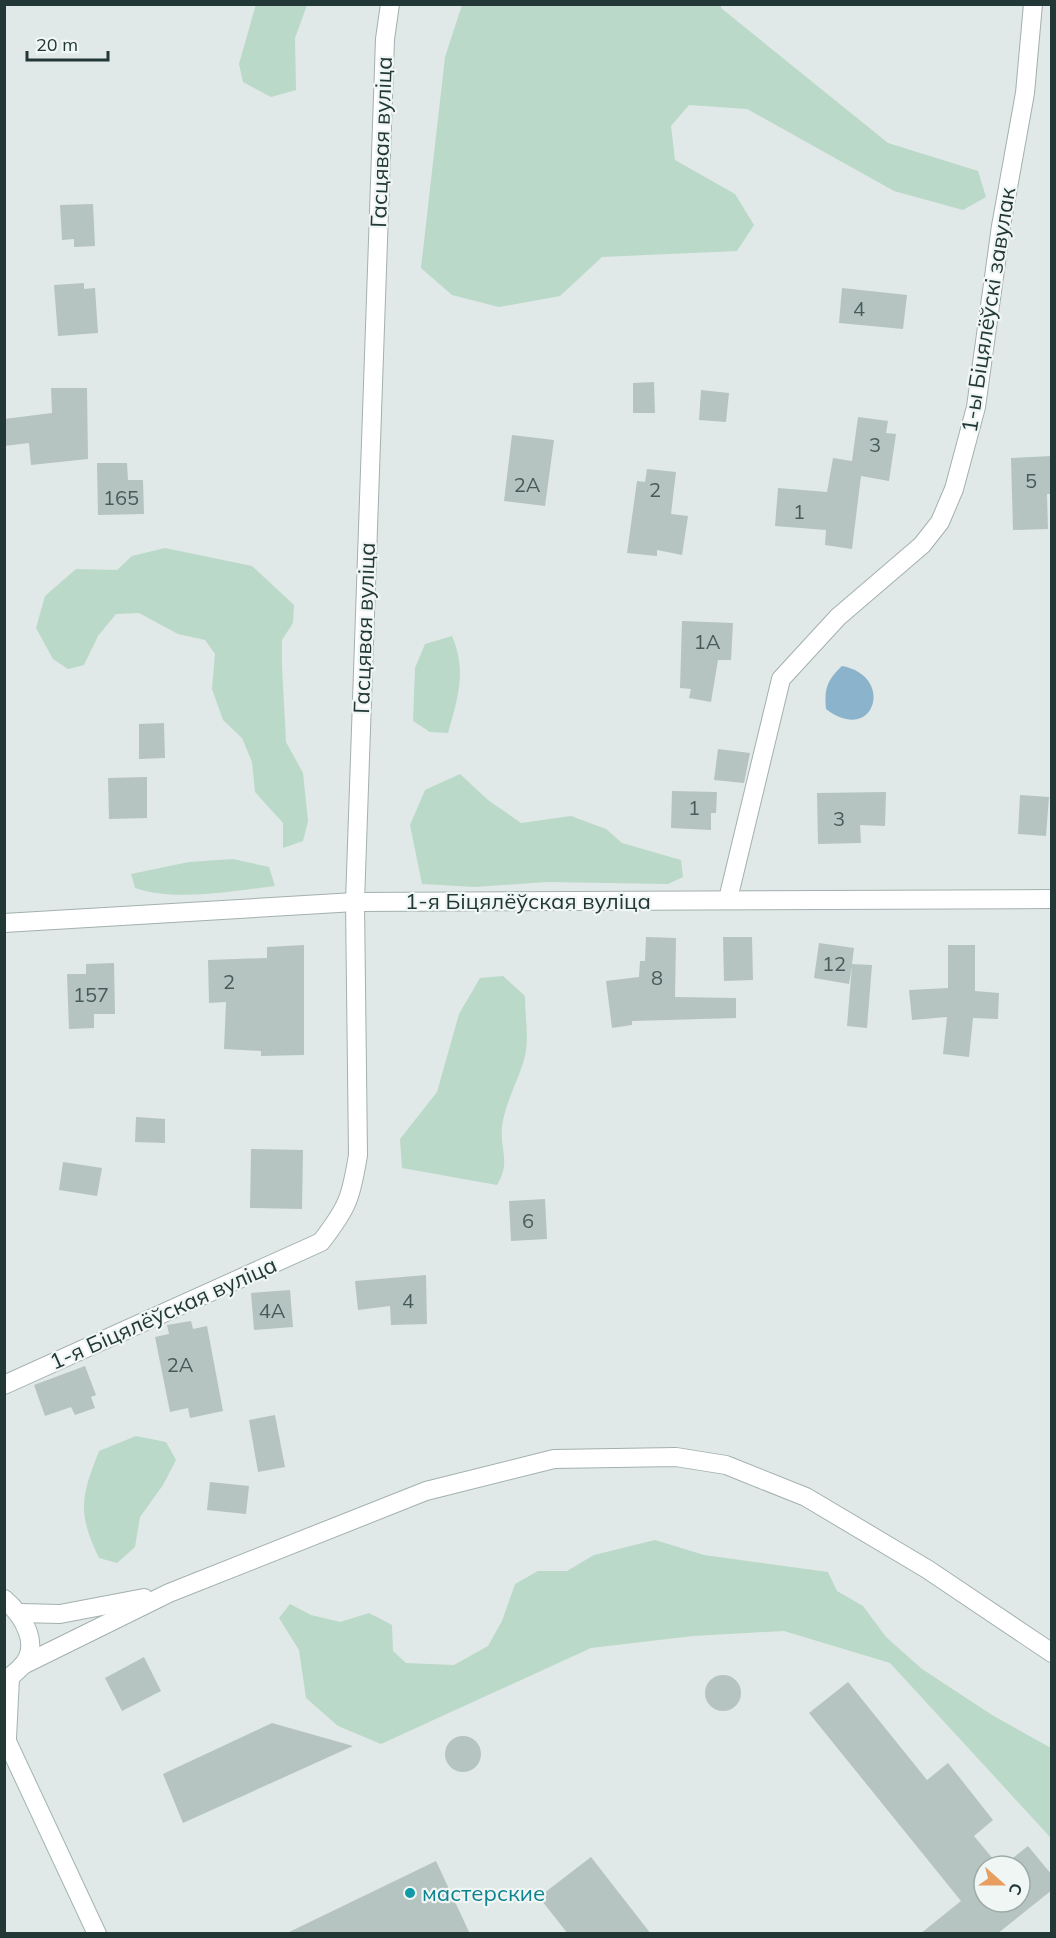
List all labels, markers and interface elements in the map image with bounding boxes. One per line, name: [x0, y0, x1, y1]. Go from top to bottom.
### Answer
scale bar: [27, 24, 108, 62]
text: 20 m: [36, 33, 78, 56]
street label: Гасцявая вуліца: [364, 56, 398, 228]
street label: 1-ы Біцялёўскі завулак: [955, 185, 1021, 435]
house number: 4: [853, 296, 865, 321]
house number: 3: [869, 432, 881, 457]
house number: 5: [1025, 468, 1037, 493]
house number: 2А: [514, 472, 541, 497]
house number: 2: [649, 477, 661, 502]
house number: 165: [103, 485, 139, 510]
house number: 1: [793, 499, 805, 524]
street label: Гасцявая вуліца: [347, 542, 381, 714]
house number: 1А: [694, 629, 721, 654]
house number: 1: [688, 795, 700, 820]
house number: 3: [833, 806, 845, 831]
street label: 1-я Біцялёўская вуліца: [405, 887, 651, 915]
house number: 12: [822, 951, 846, 976]
house number: 8: [651, 965, 663, 990]
house number: 2: [223, 969, 235, 994]
house number: 157: [73, 982, 109, 1007]
house number: 6: [522, 1208, 534, 1233]
street label: 1-я Біцялёўская вуліца: [45, 1250, 281, 1376]
house number: 4: [402, 1288, 414, 1313]
house number: 4А: [259, 1298, 286, 1323]
house number: 2А: [167, 1352, 194, 1377]
north arrow: [972, 1854, 1032, 1914]
place label: мастерские: [422, 1879, 545, 1907]
text: С: [1005, 1881, 1027, 1898]
marker: мастерские: [403, 1886, 417, 1900]

